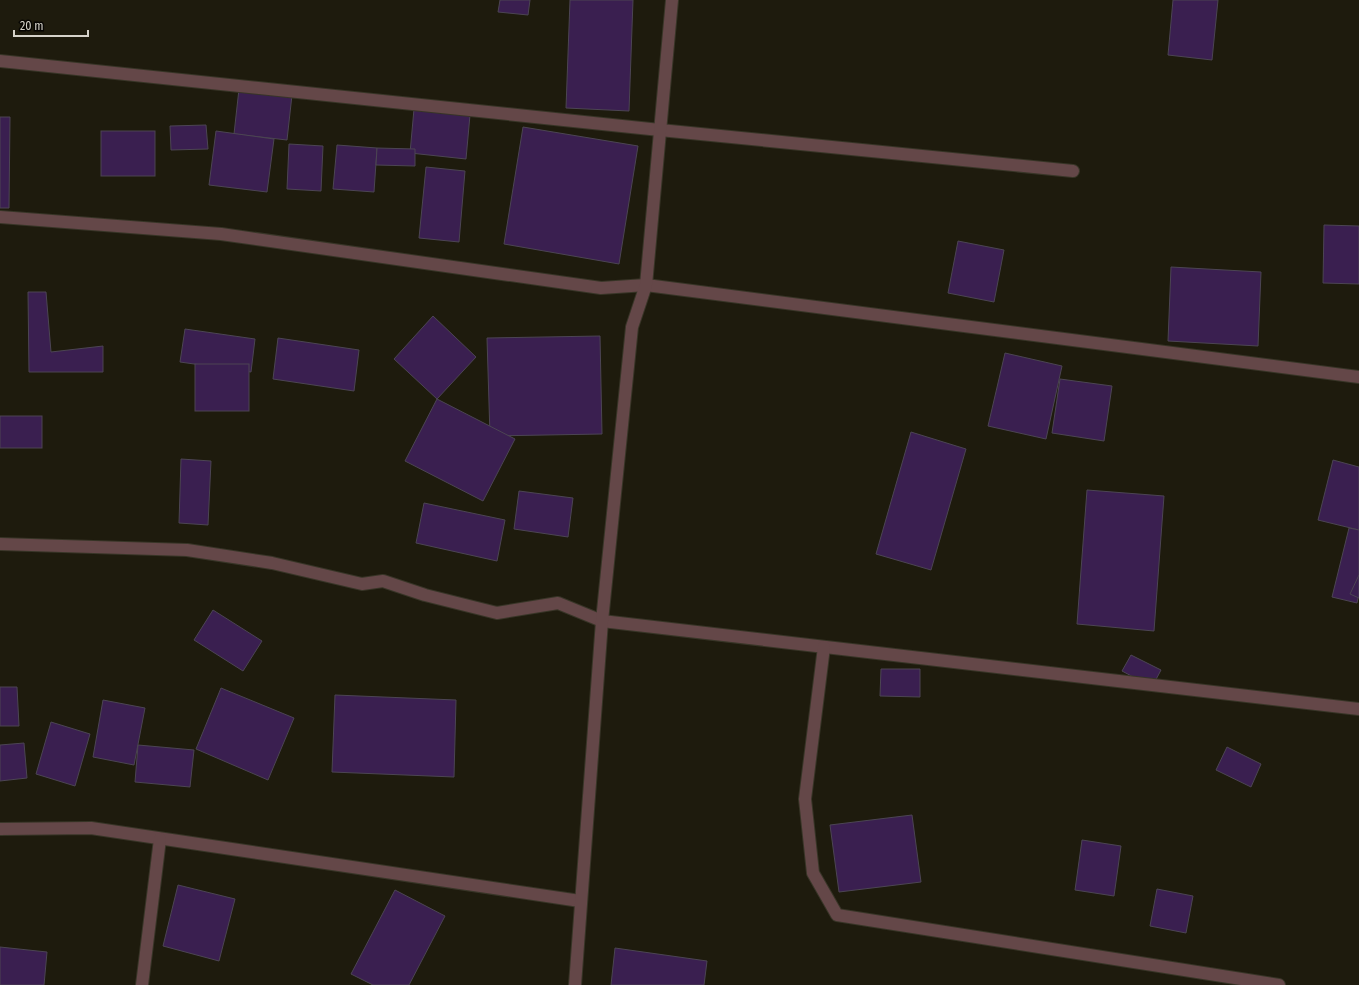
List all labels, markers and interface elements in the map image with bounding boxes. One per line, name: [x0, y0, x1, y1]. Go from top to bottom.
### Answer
scale bar: [14, 12, 88, 38]
text: 20 m: [20, 19, 44, 33]

